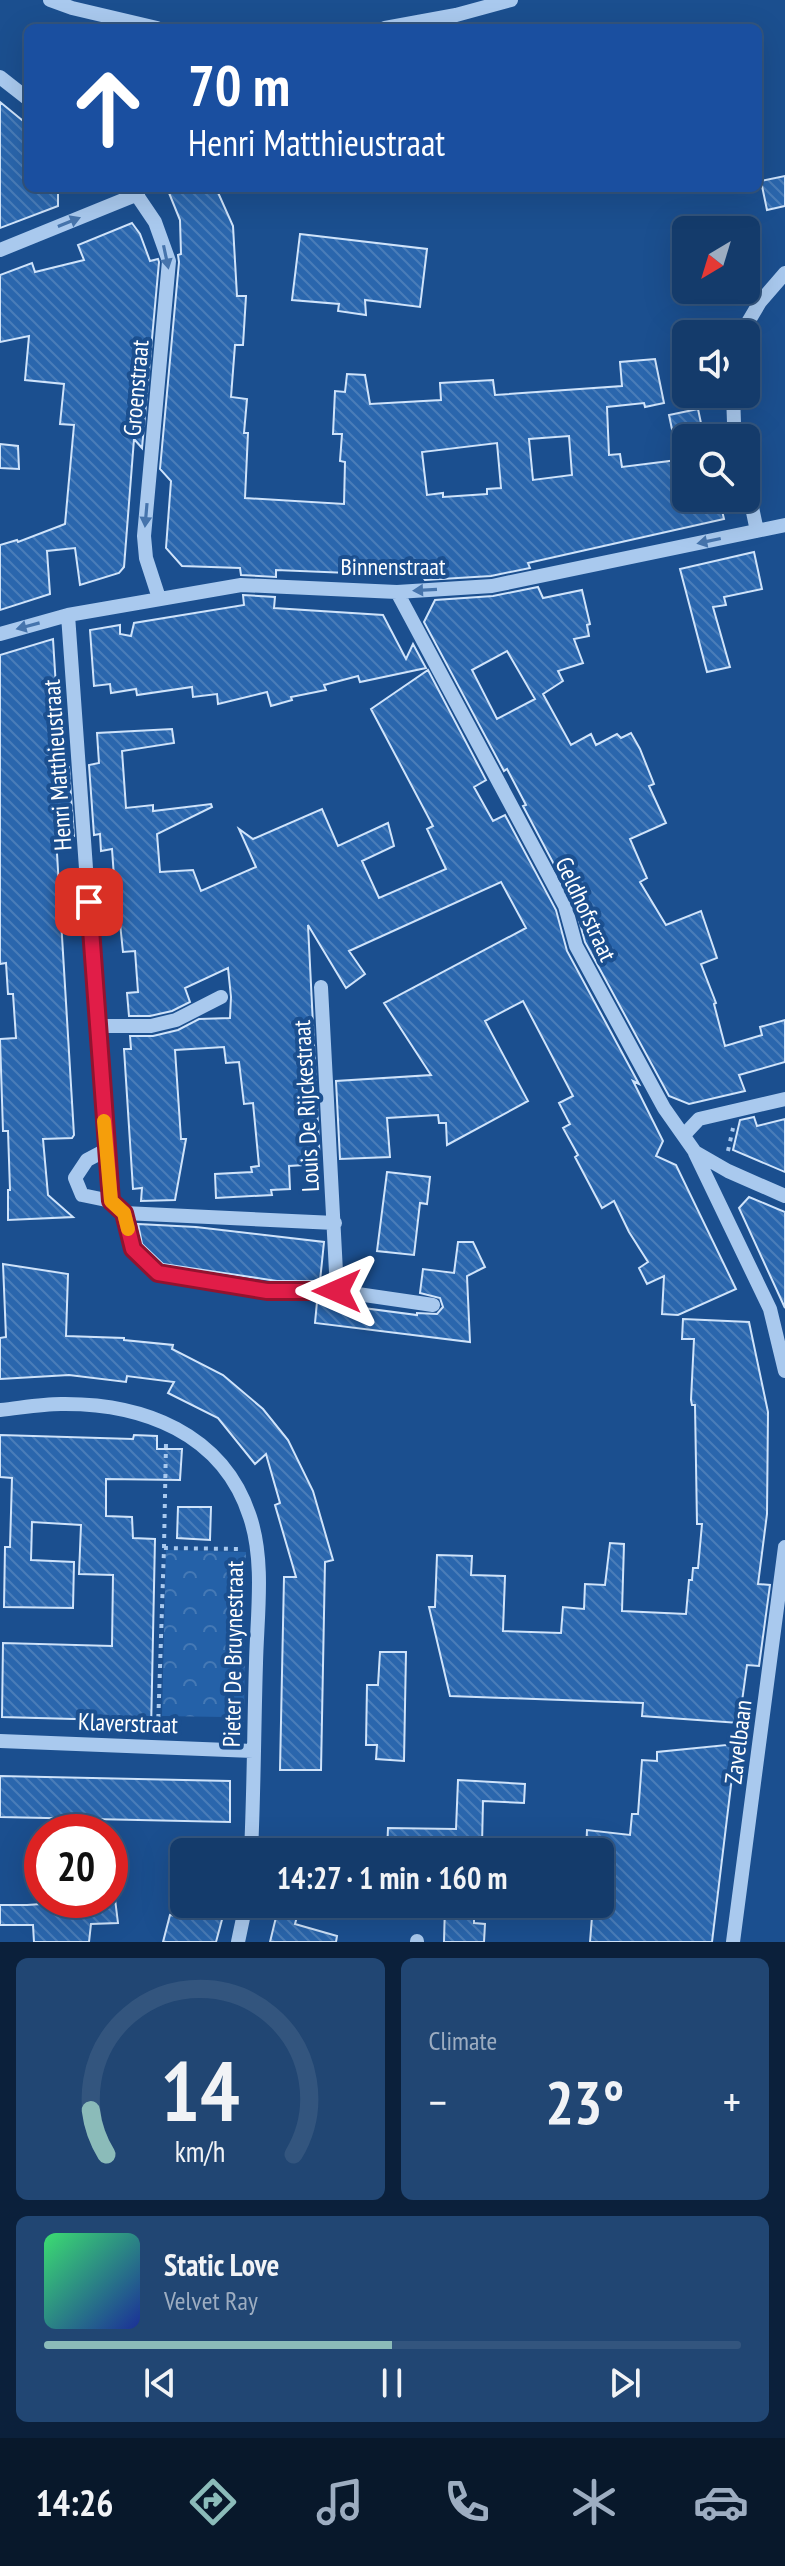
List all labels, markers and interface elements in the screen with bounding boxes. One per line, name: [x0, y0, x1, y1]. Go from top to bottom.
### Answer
text: 70 m: [188, 49, 290, 121]
icon: ahead: [56, 56, 160, 160]
text: Henri Matthieustraat: [188, 119, 445, 166]
one-way arrow: [57, 216, 81, 229]
north arrow: [672, 216, 760, 304]
map controls: [672, 216, 760, 512]
one-way arrow: [160, 245, 172, 270]
button: sound: [672, 320, 760, 408]
street label: Groenstraat: [116, 338, 156, 437]
button: search: [672, 424, 760, 512]
one-way arrow: [139, 503, 152, 528]
one-way arrow: [696, 535, 721, 548]
street label: Binnenstraat: [340, 551, 446, 582]
one-way arrow: [413, 584, 438, 597]
one-way arrow: [16, 620, 40, 633]
street label: Henri Matthieustraat: [36, 678, 78, 852]
street label: Geldhofstraat: [548, 852, 624, 967]
pin: [55, 868, 123, 936]
icon: arrive: [67, 880, 111, 924]
street label: Louis De Rijckestraat: [286, 1019, 326, 1193]
position arrow: [295, 1249, 379, 1333]
street label: Pieter De Bruynestraat: [216, 1560, 250, 1747]
street label: Zavelbaan: [717, 1698, 759, 1786]
street label: Klaverstraat: [78, 1706, 179, 1740]
speed limit sign: 20: [24, 1814, 128, 1918]
text: 14:27 · 1 min · 160 m: [277, 1858, 507, 1897]
text: Climate: [429, 2024, 497, 2057]
text: 14: [160, 2036, 240, 2144]
text: 23°: [545, 2063, 624, 2141]
text: −: [429, 2073, 447, 2130]
text: +: [723, 2073, 741, 2130]
text: km/h: [175, 2133, 226, 2170]
text: Static Love: [164, 2245, 279, 2284]
text: Velvet Ray: [164, 2284, 258, 2317]
icon: previous: [138, 2361, 182, 2405]
icon: pause: [370, 2361, 414, 2405]
icon: next: [603, 2361, 647, 2405]
icon: directions: [185, 2474, 241, 2530]
icon: music: [312, 2474, 368, 2530]
icon: phone: [439, 2474, 495, 2530]
icon: climate: [566, 2474, 622, 2530]
icon: car: [693, 2474, 749, 2530]
text: 14:26: [36, 2479, 113, 2526]

